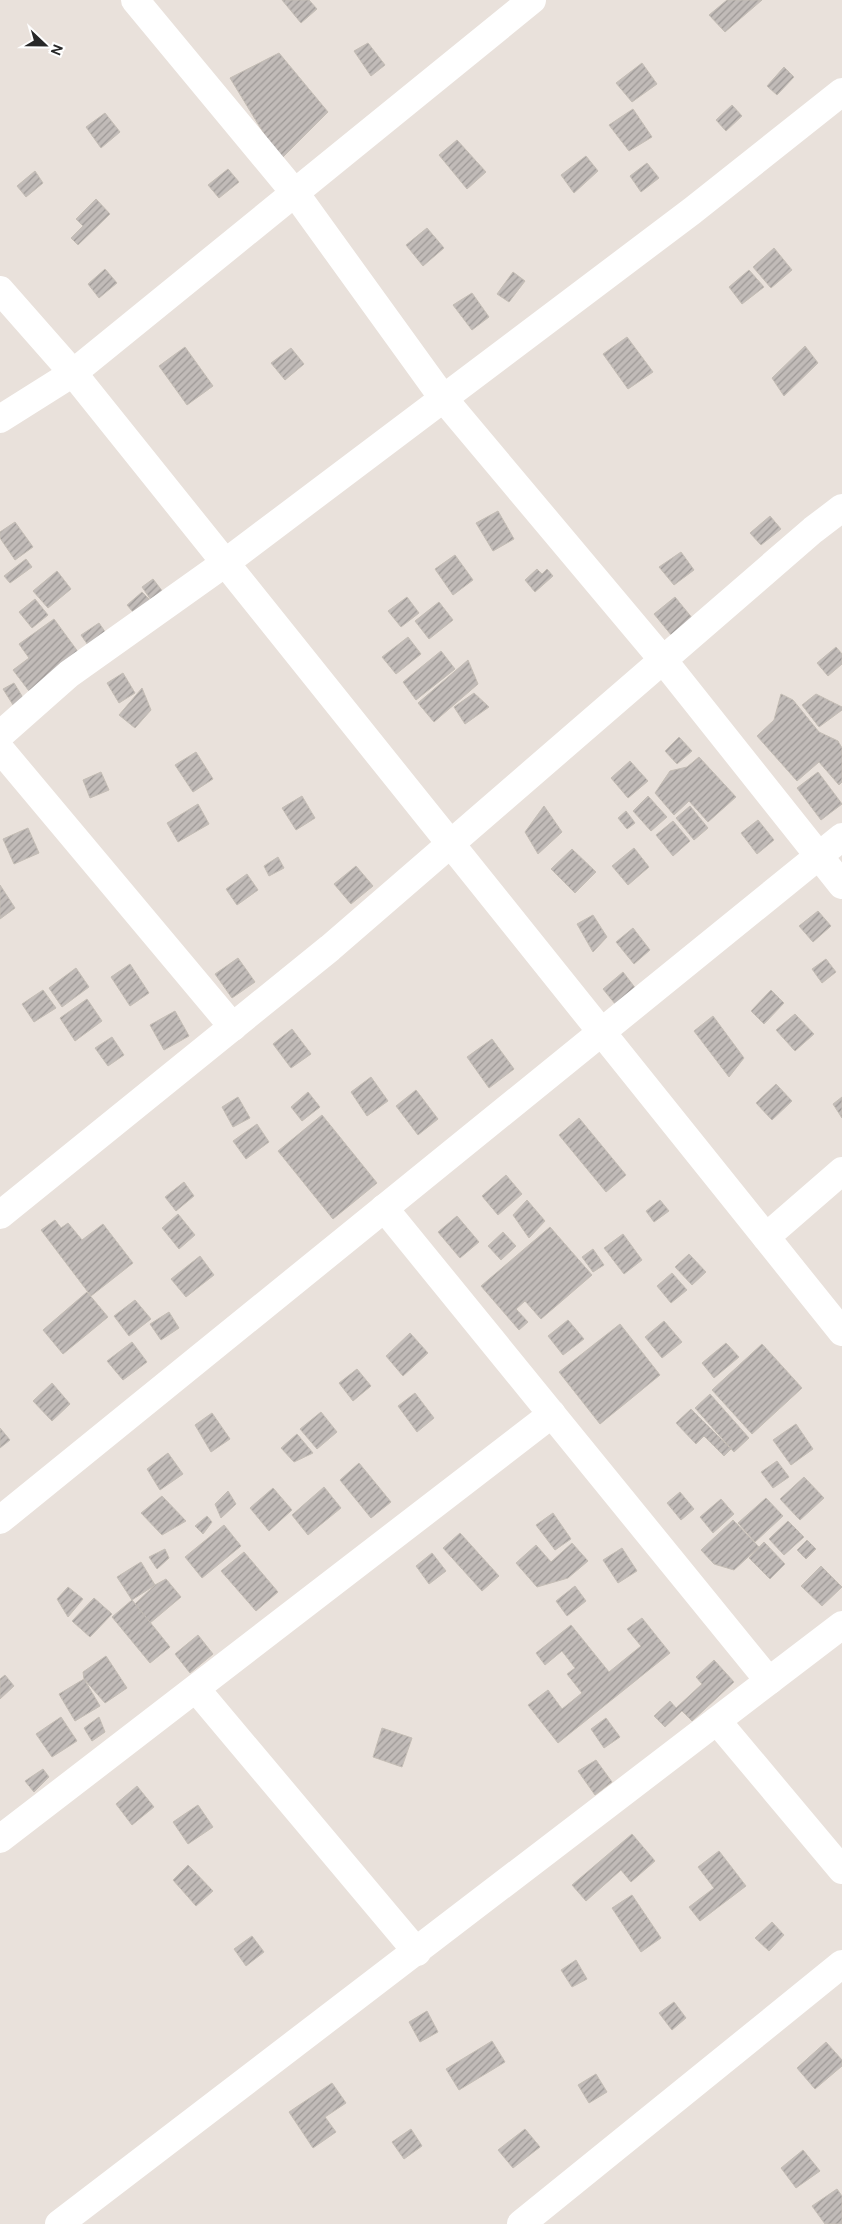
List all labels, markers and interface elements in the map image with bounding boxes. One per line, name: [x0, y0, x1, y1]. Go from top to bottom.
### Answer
north arrow: [20, 20, 70, 70]
text: N: [47, 42, 67, 58]

